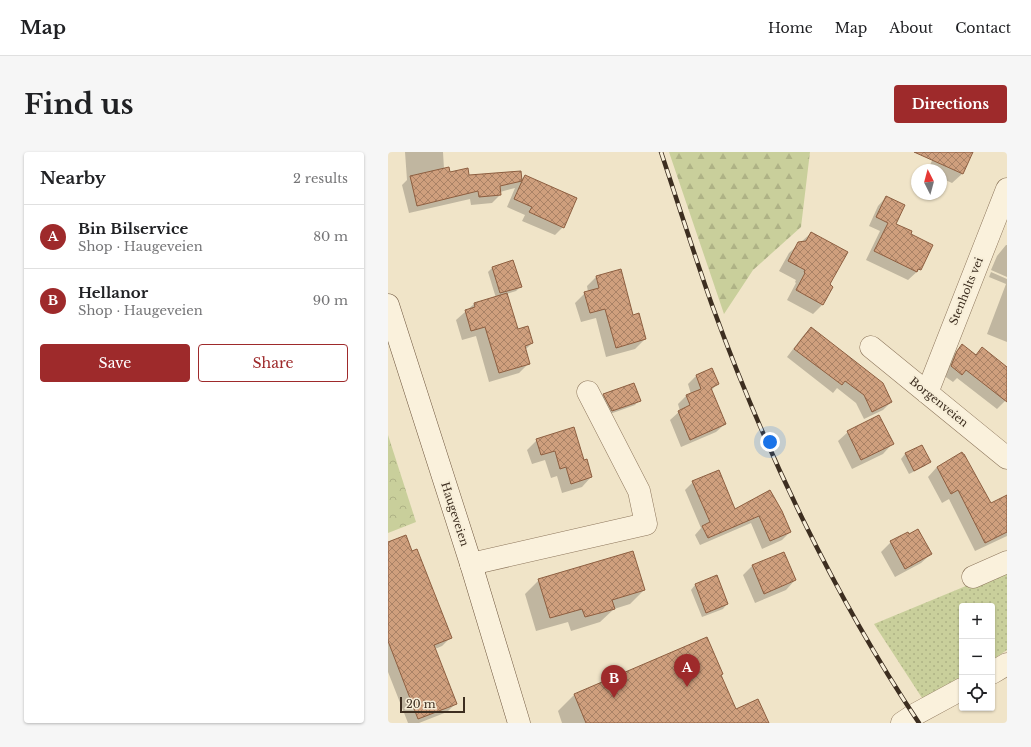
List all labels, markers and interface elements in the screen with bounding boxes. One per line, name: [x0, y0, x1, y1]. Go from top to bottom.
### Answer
text: Map: [20, 16, 66, 39]
text: Home: [768, 19, 813, 37]
text: Map: [835, 19, 867, 37]
text: About: [889, 19, 933, 37]
text: Contact: [955, 19, 1011, 37]
button: Directions: [894, 85, 1007, 123]
text: Find us: [24, 87, 134, 122]
north arrow: [911, 164, 947, 200]
text: Nearby: [40, 168, 106, 189]
text: 2 results: [293, 170, 348, 187]
text: Bin Bilservice: [78, 219, 188, 238]
text: A: [48, 228, 58, 245]
text: 80 m: [313, 228, 348, 245]
text: Shop · Haugeveien: [78, 238, 203, 255]
street label: Stenholts vei: [946, 255, 986, 327]
text: Hellanor: [78, 283, 148, 302]
text: B: [48, 292, 58, 309]
text: 90 m: [313, 292, 348, 309]
text: Shop · Haugeveien: [78, 302, 203, 319]
button: Save: [40, 344, 190, 382]
button: Share: [198, 344, 348, 382]
street label: Borgenveien: [907, 374, 972, 430]
your location: [760, 432, 780, 452]
street label: Haugeveien: [438, 480, 472, 548]
map controls: [959, 603, 995, 711]
button: +: [959, 603, 995, 639]
button: −: [959, 639, 995, 675]
pin: A: [674, 654, 700, 687]
pin: B: [601, 665, 627, 698]
button: locate: [959, 675, 995, 711]
scale bar: [400, 695, 465, 714]
text: 20 m: [406, 697, 436, 711]

